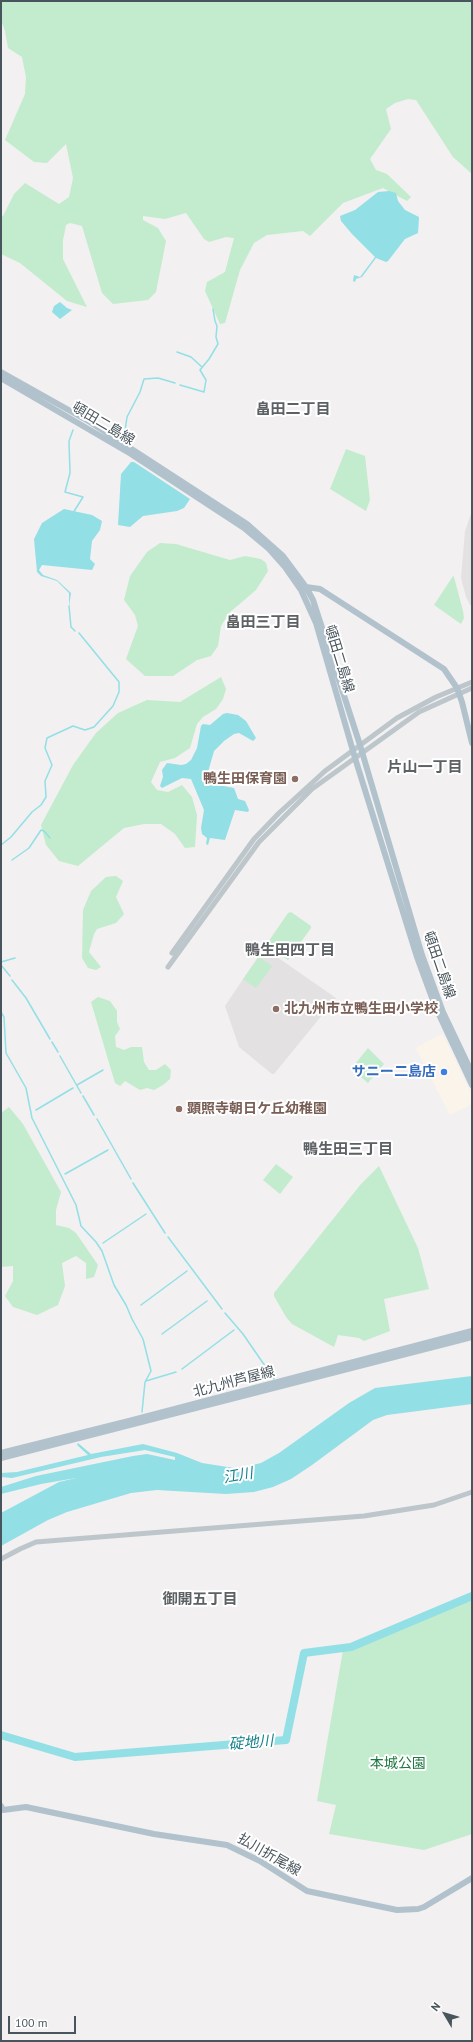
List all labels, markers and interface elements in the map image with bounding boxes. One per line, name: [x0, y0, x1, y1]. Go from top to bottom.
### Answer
street label: 頓田二島線: [69, 399, 137, 449]
district label: 畠田二丁目: [256, 401, 330, 419]
district label: 畠田三丁目: [226, 614, 300, 632]
street label: 頓田二島線: [321, 623, 357, 695]
district label: 片山一丁目: [388, 759, 462, 777]
place label: 鴨生田保育園: [203, 771, 287, 787]
marker: 鴨生田保育園: [290, 774, 300, 784]
street label: 頓田二島線: [420, 929, 458, 1001]
district label: 鴨生田四丁目: [245, 942, 335, 960]
place label: 北九州市立鴨生田小学校: [284, 1001, 438, 1017]
marker: 北九州市立鴨生田小学校: [271, 1004, 281, 1014]
place label: サニー二島店: [352, 1064, 436, 1080]
marker: サニー二島店: [439, 1067, 449, 1077]
place label: 顕照寺朝日ケ丘幼稚園: [187, 1101, 327, 1117]
marker: 顕照寺朝日ケ丘幼稚園: [174, 1104, 184, 1114]
district label: 鴨生田三丁目: [303, 1141, 393, 1159]
street label: 北九州芦屋線: [191, 1363, 277, 1401]
water label: 江川: [222, 1465, 254, 1487]
district label: 御開五丁目: [163, 1591, 237, 1609]
water label: 碇地川: [228, 1732, 274, 1754]
park label: 本城公園: [370, 1756, 426, 1772]
street label: 払川折尾線: [234, 1830, 304, 1880]
north arrow: [425, 1994, 465, 2034]
text: N: [428, 1999, 443, 2014]
scale bar: [10, 2008, 78, 2034]
text: 100 m: [15, 2015, 48, 2030]

